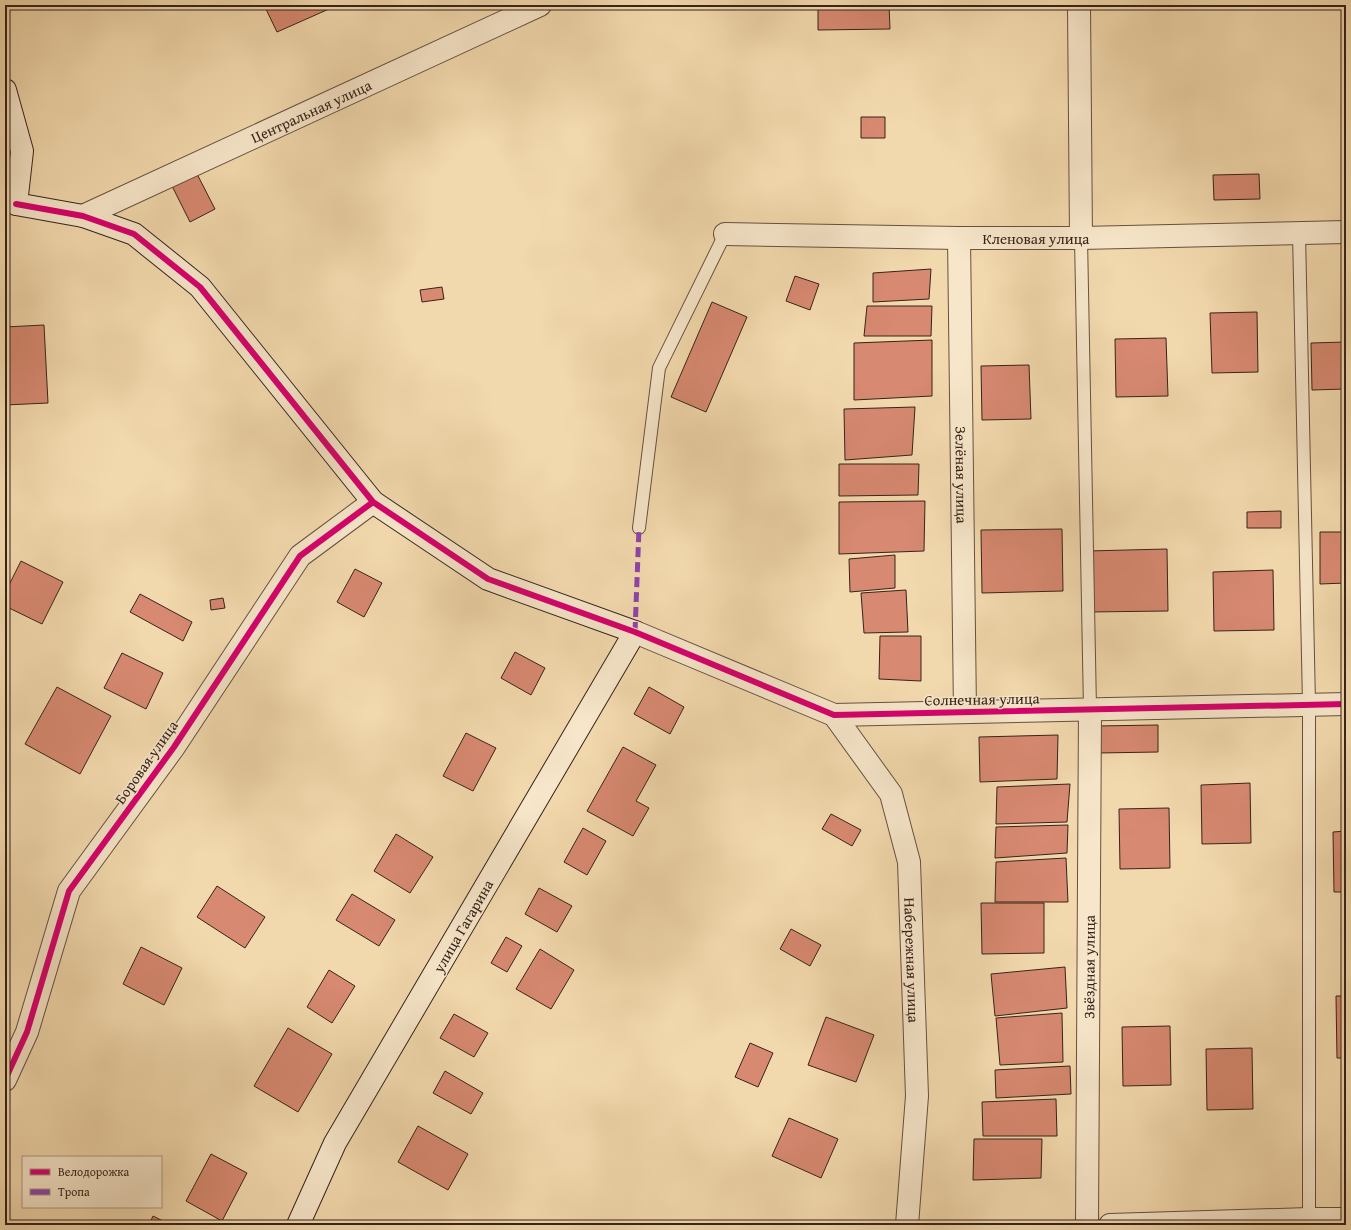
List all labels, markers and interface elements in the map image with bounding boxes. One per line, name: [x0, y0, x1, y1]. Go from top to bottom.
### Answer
street label: Центральная улица: [247, 74, 375, 148]
street label: Кленовая улица: [983, 227, 1090, 249]
street label: Зелёная улица: [951, 426, 973, 525]
street label: Солнечная улица: [924, 687, 1041, 711]
street label: Боровая улица: [109, 715, 183, 808]
street label: улица Гагарина: [427, 875, 499, 977]
street label: Набережная улица: [900, 897, 925, 1024]
street label: Звёздная улица: [1078, 914, 1099, 1019]
legend: [22, 1156, 162, 1208]
text: Велодорожка: [58, 1163, 129, 1180]
text: Тропа: [58, 1183, 90, 1200]

